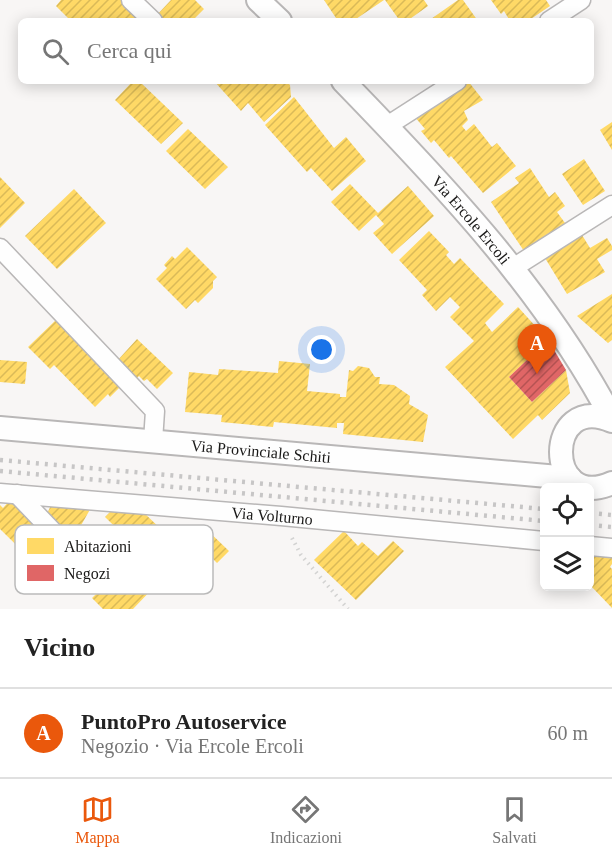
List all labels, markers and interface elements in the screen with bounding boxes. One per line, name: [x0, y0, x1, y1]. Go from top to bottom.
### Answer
search box: [18, 18, 594, 84]
icon: search: [39, 35, 72, 68]
text: Cerca qui: [87, 38, 172, 63]
street label: Via Ercole Ercoli: [429, 172, 514, 268]
pin: A: [518, 324, 556, 374]
your location: [307, 335, 336, 364]
street label: Via Provinciale Schiti: [190, 436, 332, 466]
map controls: [540, 483, 594, 591]
button: locate: [540, 483, 594, 537]
street label: Via Volturno: [231, 503, 314, 527]
legend: [15, 525, 213, 594]
button: layers: [540, 537, 594, 591]
text: Abitazioni: [64, 538, 132, 555]
text: Negozi: [64, 565, 111, 583]
text: Vicino: [24, 633, 95, 662]
text: PuntoPro Autoservice: [81, 709, 287, 734]
text: A: [36, 722, 51, 744]
text: 60 m: [547, 722, 588, 744]
text: Negozio · Via Ercole Ercoli: [81, 735, 304, 757]
tab: Mappa: [75, 793, 120, 847]
tab: Indicazioni: [270, 793, 342, 847]
tab: Salvati: [492, 793, 537, 847]

